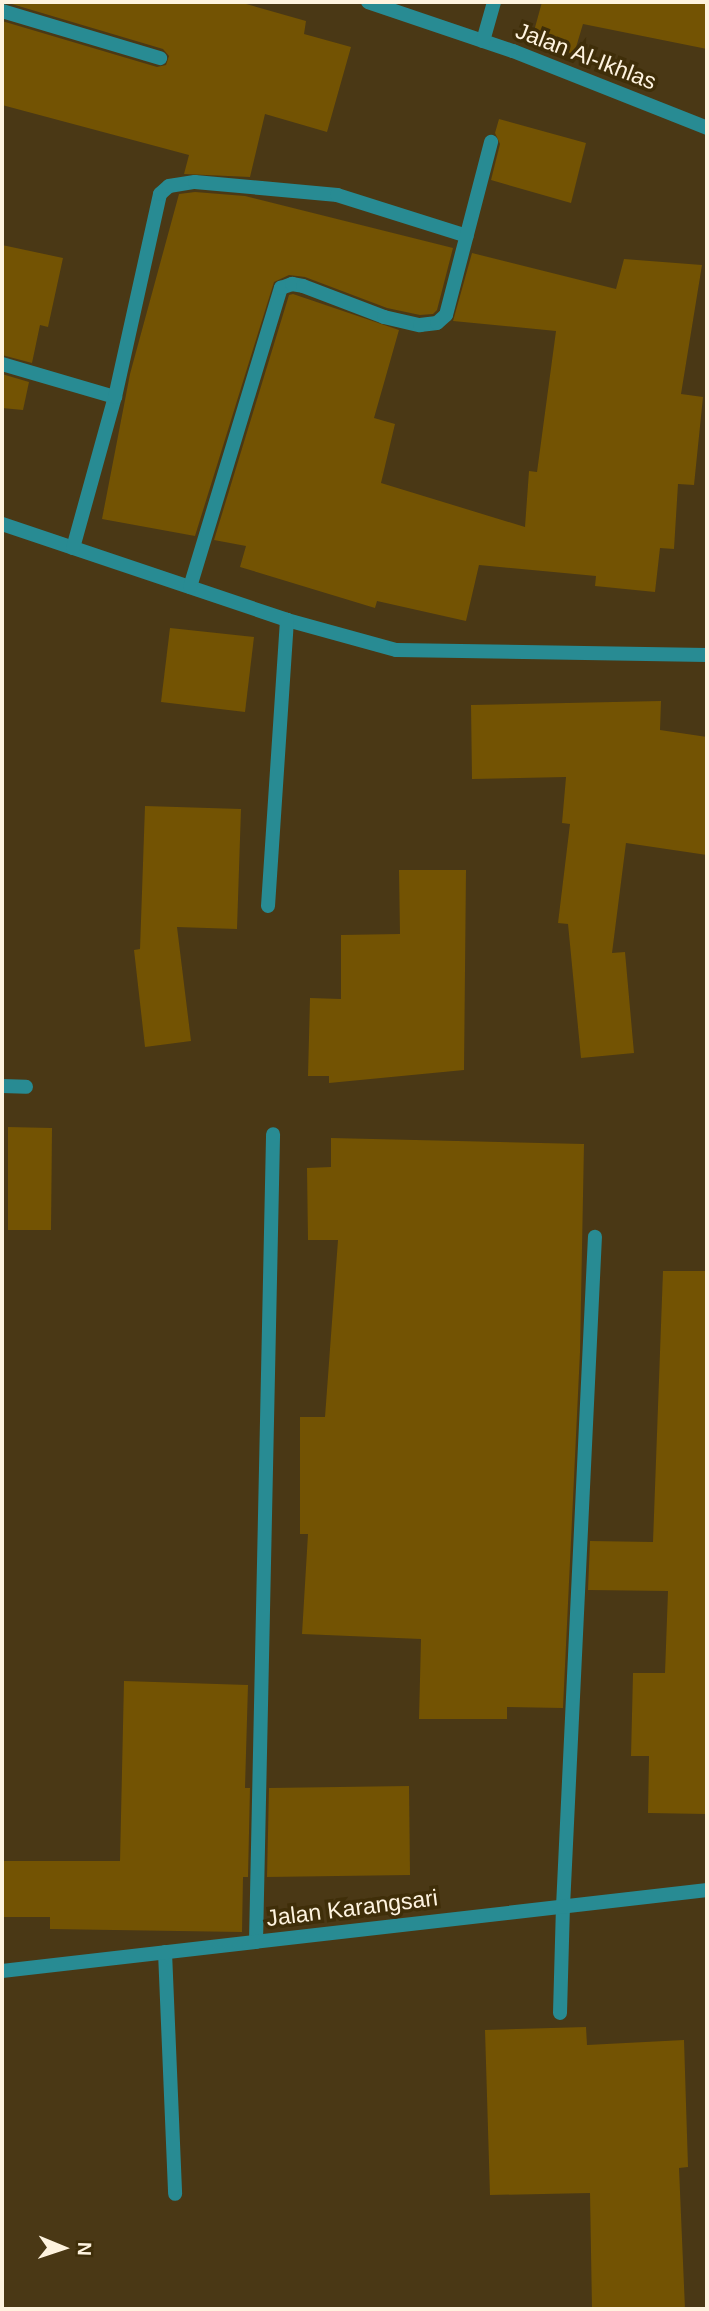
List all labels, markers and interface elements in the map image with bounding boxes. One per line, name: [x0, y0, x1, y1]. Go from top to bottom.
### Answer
street label: Jalan Al-Ikhlas: [511, 16, 661, 96]
street label: Jalan Karangsari: [265, 1884, 439, 1932]
north arrow: [28, 2213, 98, 2283]
text: N: [74, 2242, 95, 2256]

